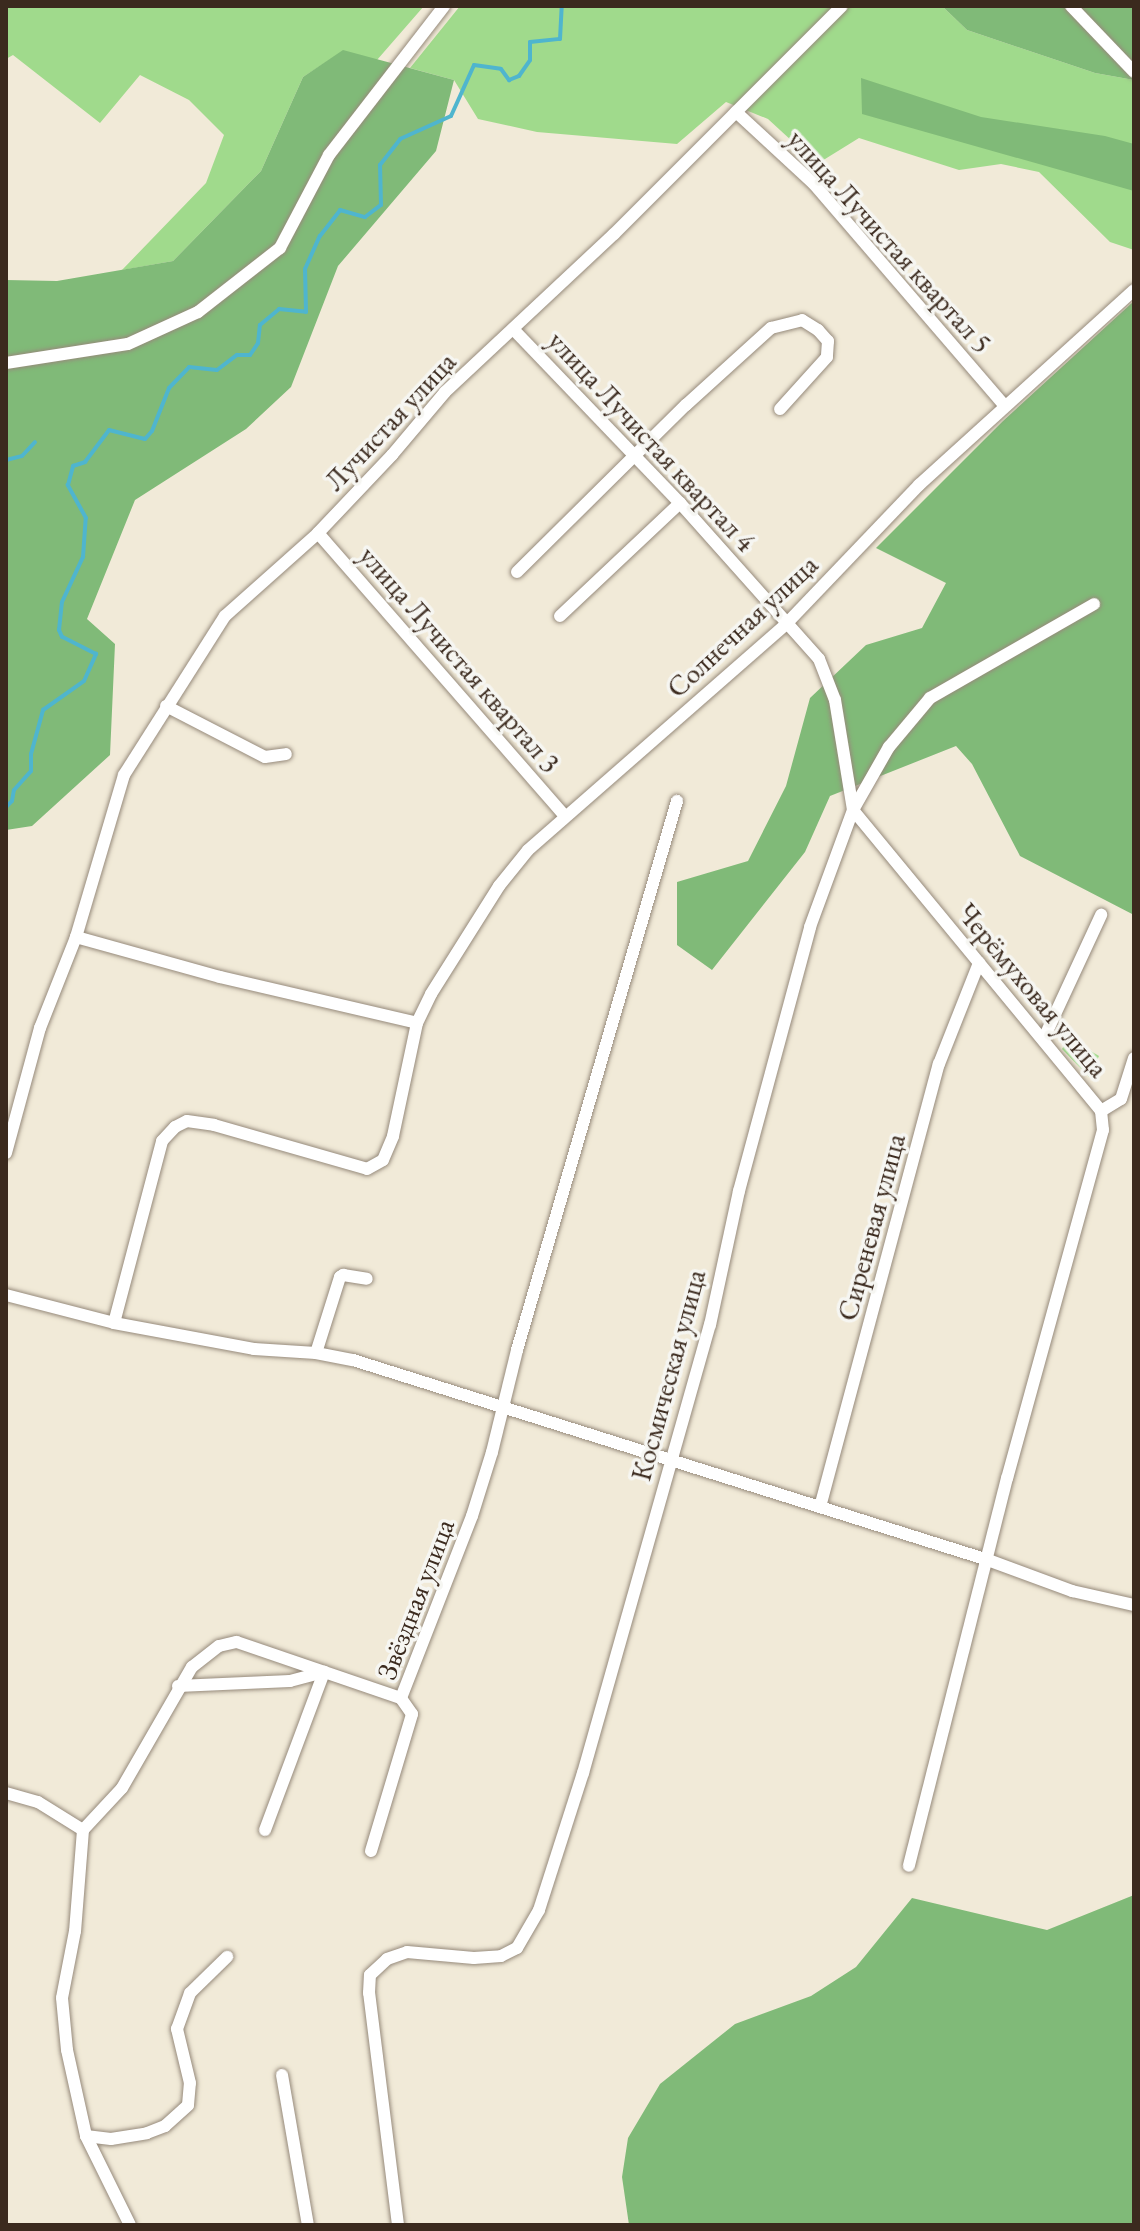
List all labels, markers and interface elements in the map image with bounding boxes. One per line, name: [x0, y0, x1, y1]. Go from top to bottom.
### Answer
street label: улица Лучистая квартал 5: [781, 122, 999, 360]
street label: улица Лучистая квартал 4: [541, 324, 763, 558]
street label: Лучистая улица: [317, 345, 463, 497]
street label: улица Лучистая квартал 3: [353, 539, 567, 779]
street label: Солнечная улица: [660, 548, 824, 704]
street label: Черёмуховая улица: [950, 896, 1116, 1084]
street label: Сиреневая улица: [830, 1130, 912, 1324]
street label: Космическая улица: [624, 1266, 712, 1484]
street label: Звёздная улица: [369, 1514, 461, 1684]

